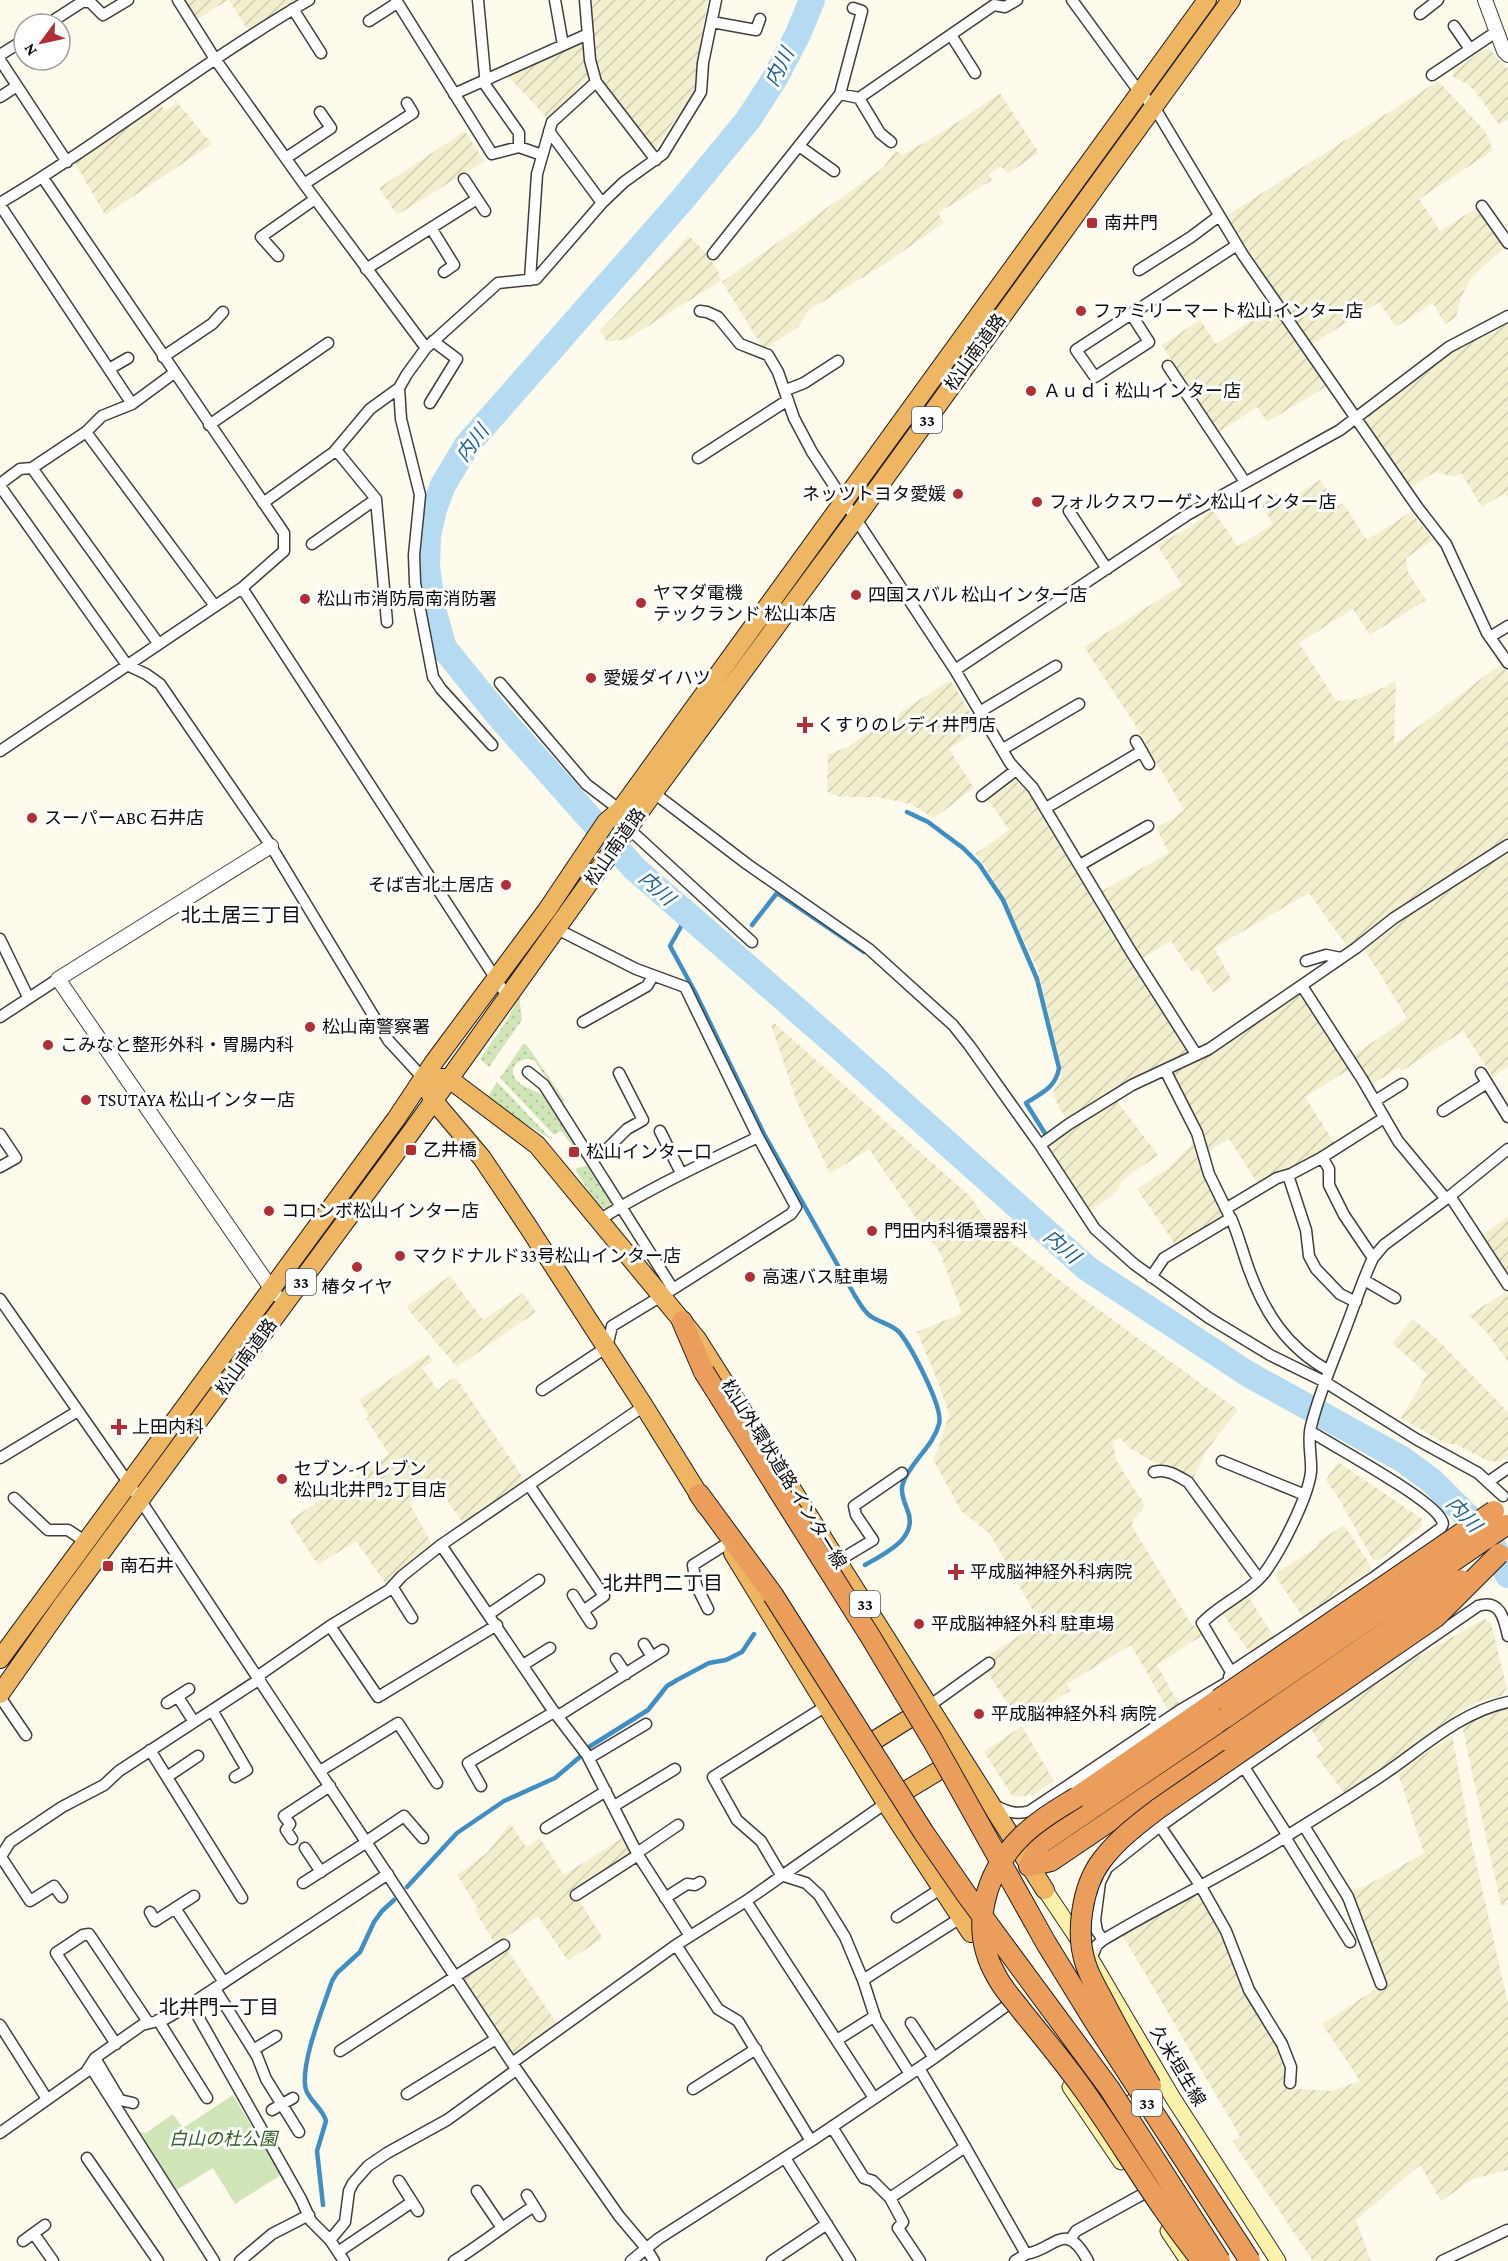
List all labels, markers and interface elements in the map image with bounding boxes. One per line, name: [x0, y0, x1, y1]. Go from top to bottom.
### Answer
north arrow: [12, 12, 72, 72]
text: N: [20, 41, 40, 59]
water label: 内川: [760, 42, 799, 90]
place label: 南井門: [1104, 213, 1158, 233]
marker: 南井門: [1085, 216, 1099, 230]
place label: ファミリーマート松山インター店: [1093, 301, 1363, 321]
marker: ファミリーマート松山インター店: [1074, 304, 1088, 318]
street label: 松山南道路: [940, 310, 1010, 394]
place label: Ａｕｄｉ松山インター店: [1043, 381, 1241, 401]
marker: Ａｕｄｉ松山インター店: [1024, 384, 1038, 398]
road number: 33: [912, 407, 942, 433]
water label: 内川: [451, 419, 494, 466]
place label: ネッツトヨタ愛媛: [802, 484, 946, 504]
marker: ネッツトヨタ愛媛: [951, 487, 965, 501]
place label: フォルクスワーゲン松山インター店: [1049, 492, 1336, 512]
marker: フォルクスワーゲン松山インター店: [1030, 495, 1044, 509]
place label: ヤマダ電機 テックランド 松山本店: [653, 583, 836, 624]
place label: 四国スバル 松山インター店: [868, 585, 1087, 605]
marker: 四国スバル 松山インター店: [849, 588, 863, 602]
place label: 松山市消防局南消防署: [317, 589, 497, 609]
marker: 松山市消防局南消防署: [298, 592, 312, 606]
marker: ヤマダ電機 テックランド 松山本店: [634, 596, 648, 610]
place label: 愛媛ダイハツ: [603, 668, 711, 688]
marker: 愛媛ダイハツ: [584, 671, 598, 685]
place label: くすりのレディ井門店: [817, 715, 996, 735]
marker: くすりのレディ井門店: [798, 718, 812, 732]
street label: 松山南道路: [581, 804, 649, 890]
place label: スーパーABC 石井店: [44, 808, 204, 828]
marker: スーパーABC 石井店: [25, 811, 39, 825]
water label: 内川: [635, 866, 681, 911]
place label: そば吉北土居店: [368, 875, 494, 895]
marker: そば吉北土居店: [499, 878, 513, 892]
district label: 北土居三丁目: [181, 904, 301, 926]
place label: 松山南警察署: [322, 1017, 430, 1037]
marker: 松山南警察署: [303, 1020, 317, 1034]
place label: こみなと整形外科・胃腸内科: [60, 1035, 294, 1055]
marker: こみなと整形外科・胃腸内科: [41, 1038, 55, 1052]
place label: TSUTAYA 松山インター店: [98, 1090, 295, 1110]
marker: TSUTAYA 松山インター店: [79, 1093, 93, 1107]
place label: 乙井橋: [423, 1140, 477, 1160]
place label: 松山インター口: [586, 1142, 712, 1162]
marker: 乙井橋: [404, 1143, 418, 1157]
marker: 松山インター口: [567, 1145, 581, 1159]
place label: コロンボ松山インター店: [281, 1201, 479, 1221]
marker: コロンボ松山インター店: [262, 1204, 276, 1218]
place label: 門田内科循環器科: [884, 1221, 1028, 1241]
marker: 門田内科循環器科: [865, 1224, 879, 1238]
water label: 内川: [1040, 1225, 1086, 1269]
place label: マクドナルド33号松山インター店: [412, 1246, 681, 1266]
marker: マクドナルド33号松山インター店: [393, 1249, 407, 1263]
marker: 椿タイヤ: [350, 1260, 364, 1274]
place label: 高速バス駐車場: [762, 1267, 888, 1287]
road number: 33: [286, 1269, 316, 1295]
marker: 高速バス駐車場: [743, 1270, 757, 1284]
place label: 椿タイヤ: [321, 1277, 393, 1297]
street label: 松山南道路: [211, 1315, 281, 1399]
street label: 松山外環状道路 インター線: [717, 1376, 851, 1572]
place label: 上田内科: [132, 1417, 204, 1437]
marker: 上田内科: [110, 1418, 128, 1436]
place label: セブン-イレブン 松山北井門2丁目店: [294, 1459, 447, 1500]
marker: セブン-イレブン 松山北井門2丁目店: [275, 1472, 289, 1486]
water label: 内川: [1442, 1492, 1487, 1538]
place label: 南石井: [120, 1556, 174, 1576]
marker: 南石井: [101, 1559, 115, 1573]
place label: 平成脳神経外科病院: [970, 1562, 1132, 1582]
marker: 平成脳神経外科病院: [947, 1563, 965, 1581]
district label: 北井門二丁目: [603, 1572, 723, 1594]
road number: 33: [850, 1591, 880, 1617]
place label: 平成脳神経外科 駐車場: [931, 1614, 1114, 1634]
marker: 平成脳神経外科 駐車場: [912, 1617, 926, 1631]
place label: 平成脳神経外科 病院: [991, 1704, 1156, 1724]
marker: 平成脳神経外科 病院: [972, 1707, 986, 1721]
district label: 北井門一丁目: [159, 1996, 279, 2018]
street label: 久米垣生線: [1146, 2022, 1210, 2110]
road number: 33: [1132, 2090, 1162, 2116]
park label: 白山の杜公園: [169, 2129, 280, 2149]

